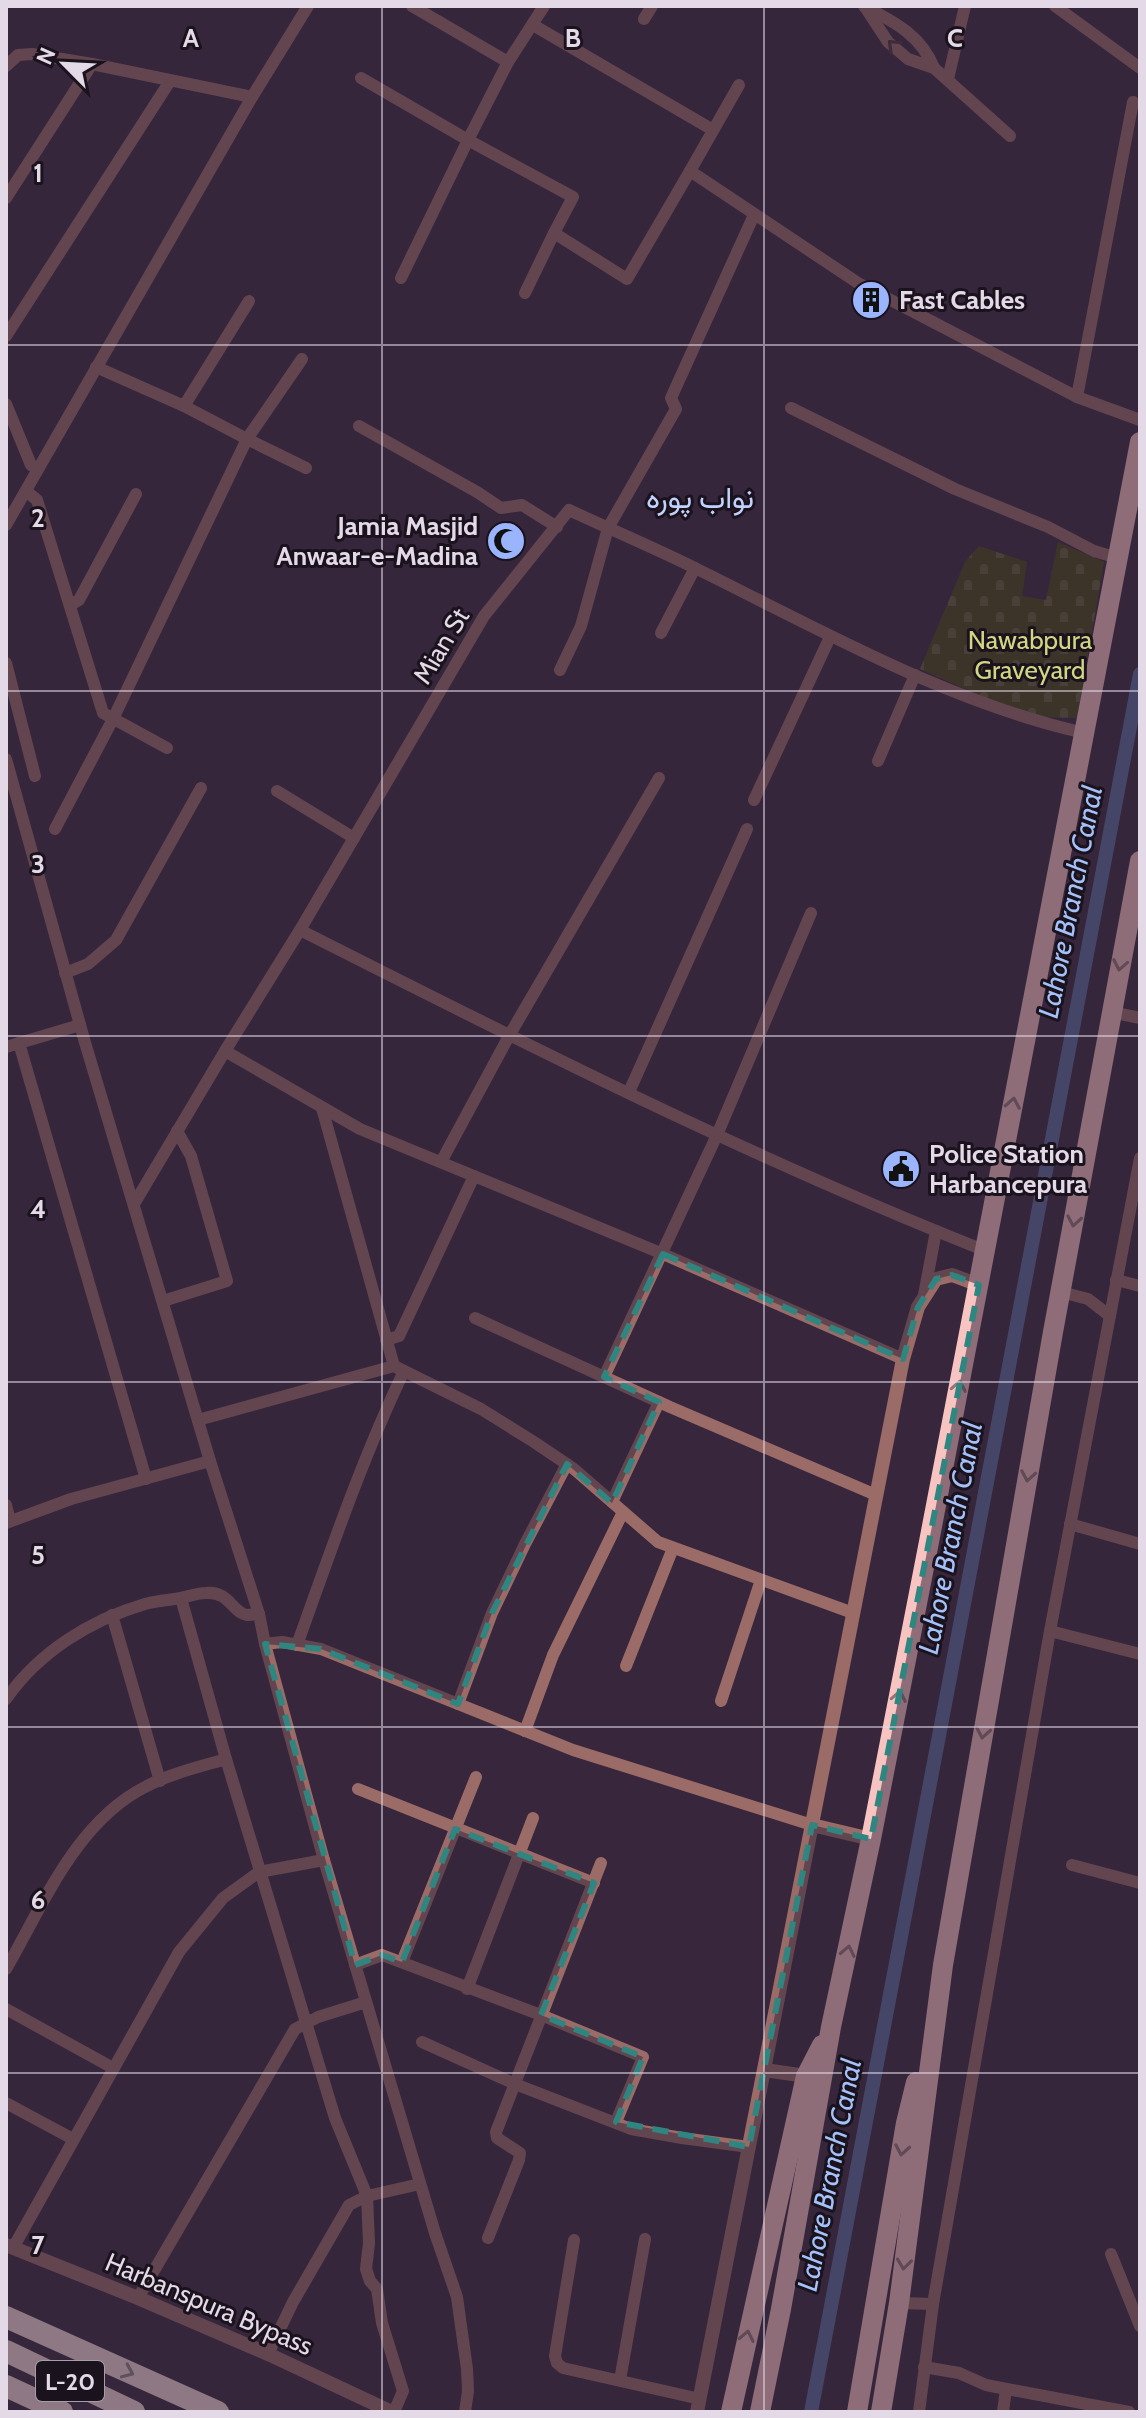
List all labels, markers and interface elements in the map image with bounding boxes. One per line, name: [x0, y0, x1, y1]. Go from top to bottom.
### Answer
text: A: [183, 22, 200, 54]
text: B: [565, 22, 581, 54]
text: C: [947, 22, 963, 54]
north arrow: [24, 24, 104, 104]
one-way arrow: [888, 40, 902, 55]
text: N: [31, 43, 62, 69]
text: 1: [33, 157, 43, 189]
building icon: Fast Cables: [850, 279, 892, 321]
place label: Fast Cables: [899, 284, 1025, 316]
district label: نواب پورہ: [646, 479, 754, 518]
text: 2: [31, 502, 45, 534]
place label: Jamia Masjid Anwaar-e-Madina: [276, 510, 478, 572]
mosque icon: Jamia Masjid Anwaar-e-Madina: [485, 520, 527, 562]
street label: Mian St: [406, 602, 476, 690]
park label: Nawabpura Graveyard: [968, 624, 1093, 686]
water label: Lahore Branch Canal: [1031, 783, 1109, 1021]
text: 3: [31, 848, 45, 880]
one-way arrow: [1113, 958, 1130, 972]
one-way arrow: [1004, 1096, 1021, 1109]
place label: Police Station Harbancepura: [929, 1138, 1087, 1200]
public building icon: Police Station Harbancepura: [880, 1148, 922, 1190]
text: 4: [30, 1193, 46, 1225]
one-way arrow: [1066, 1214, 1083, 1227]
one-way arrow: [950, 1379, 967, 1392]
water label: Lahore Branch Canal: [911, 1419, 989, 1657]
one-way arrow: [1020, 1470, 1037, 1483]
text: 5: [31, 1539, 45, 1571]
one-way arrow: [890, 1689, 907, 1703]
one-way arrow: [975, 1726, 992, 1739]
text: 6: [31, 1884, 45, 1916]
one-way arrow: [838, 1944, 855, 1957]
water label: Lahore Branch Canal: [790, 2056, 868, 2294]
one-way arrow: [894, 2144, 911, 2157]
text: 7: [31, 2229, 45, 2261]
street label: Harbanspura Bypass: [101, 2246, 318, 2362]
one-way arrow: [896, 2257, 913, 2271]
one-way arrow: [738, 2329, 755, 2343]
road number: L-20: [36, 2361, 104, 2401]
one-way arrow: [120, 2362, 135, 2378]

